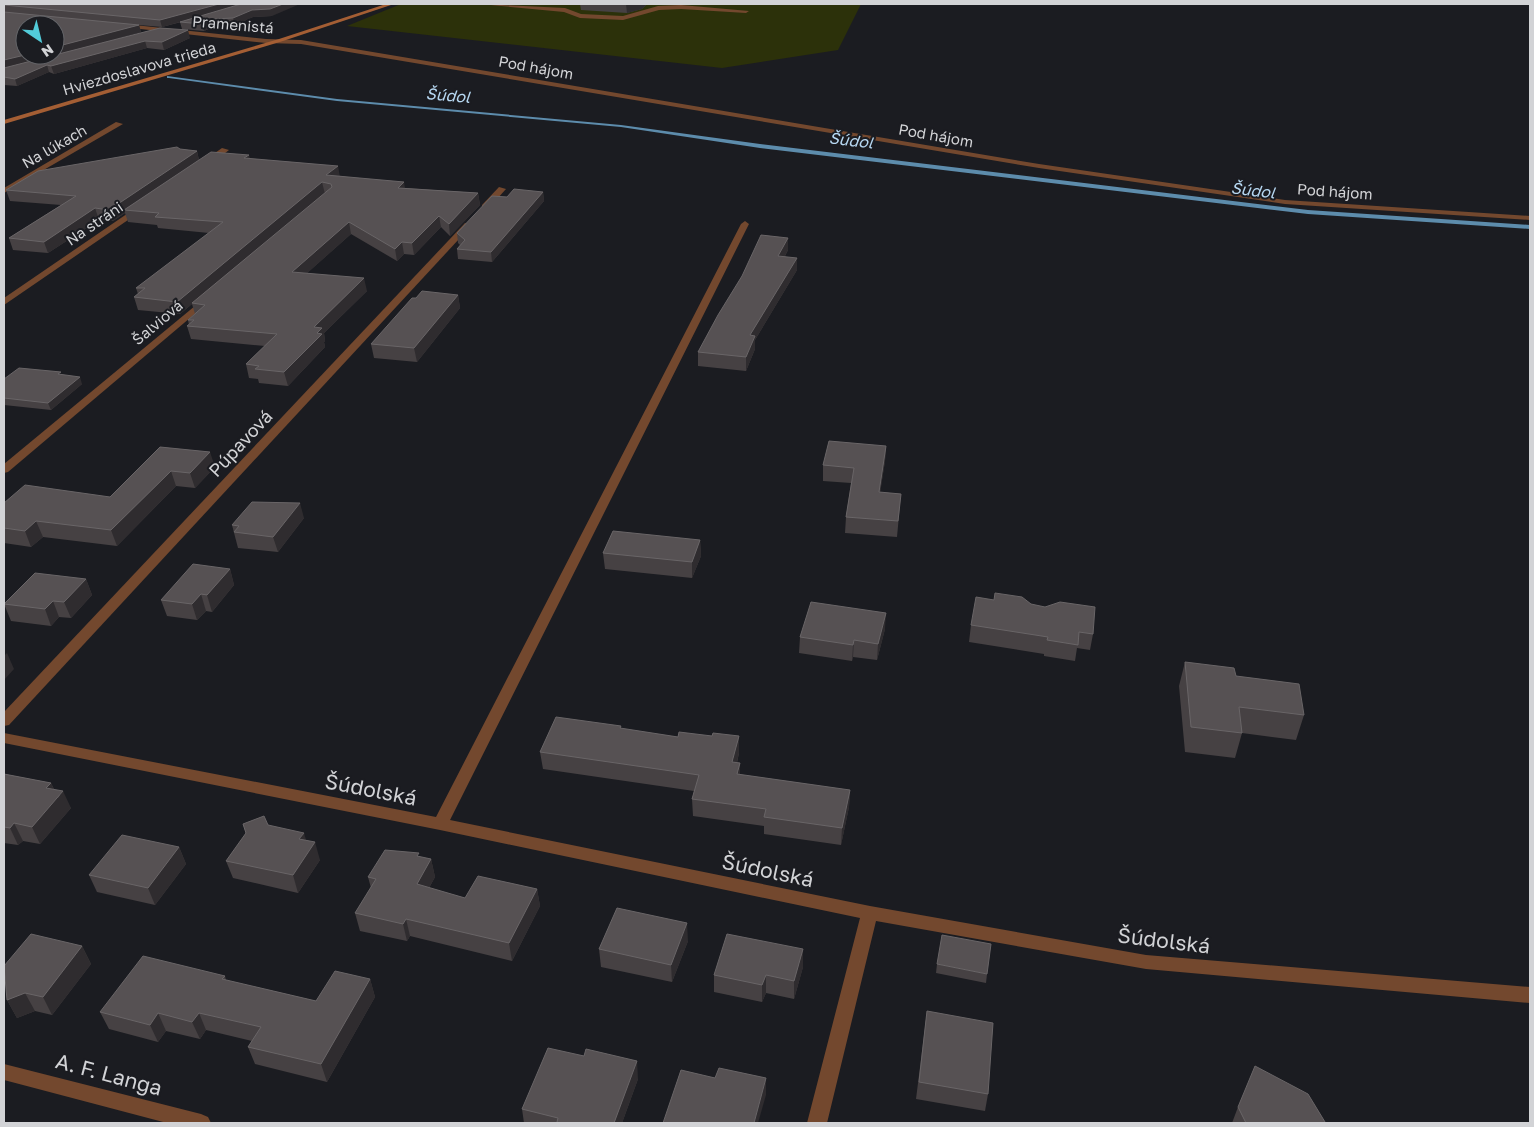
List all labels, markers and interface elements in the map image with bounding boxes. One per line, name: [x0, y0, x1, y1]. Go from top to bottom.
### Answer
street label: Pramenistá: [192, 11, 274, 37]
north arrow: [15, 15, 65, 65]
street label: Hviezdoslavova trieda: [60, 37, 218, 99]
text: N: [39, 41, 57, 61]
street label: Pod hájom: [497, 52, 575, 82]
water label: Šúdol: [425, 83, 472, 107]
street label: Na lúkach: [18, 120, 90, 172]
street label: Pod hájom: [897, 120, 975, 150]
water label: Šúdol: [828, 127, 875, 153]
water label: Šúdol: [1230, 177, 1277, 203]
street label: Pod hájom: [1297, 179, 1373, 203]
street label: Na stráni: [62, 197, 126, 249]
street label: Šalviová: [128, 296, 186, 348]
street label: Púpavová: [204, 405, 276, 481]
street label: Šúdolská: [323, 767, 419, 811]
street label: Šúdolská: [720, 848, 816, 892]
street label: Šúdolská: [1116, 921, 1212, 959]
street label: A. F. Langa: [53, 1047, 165, 1101]

